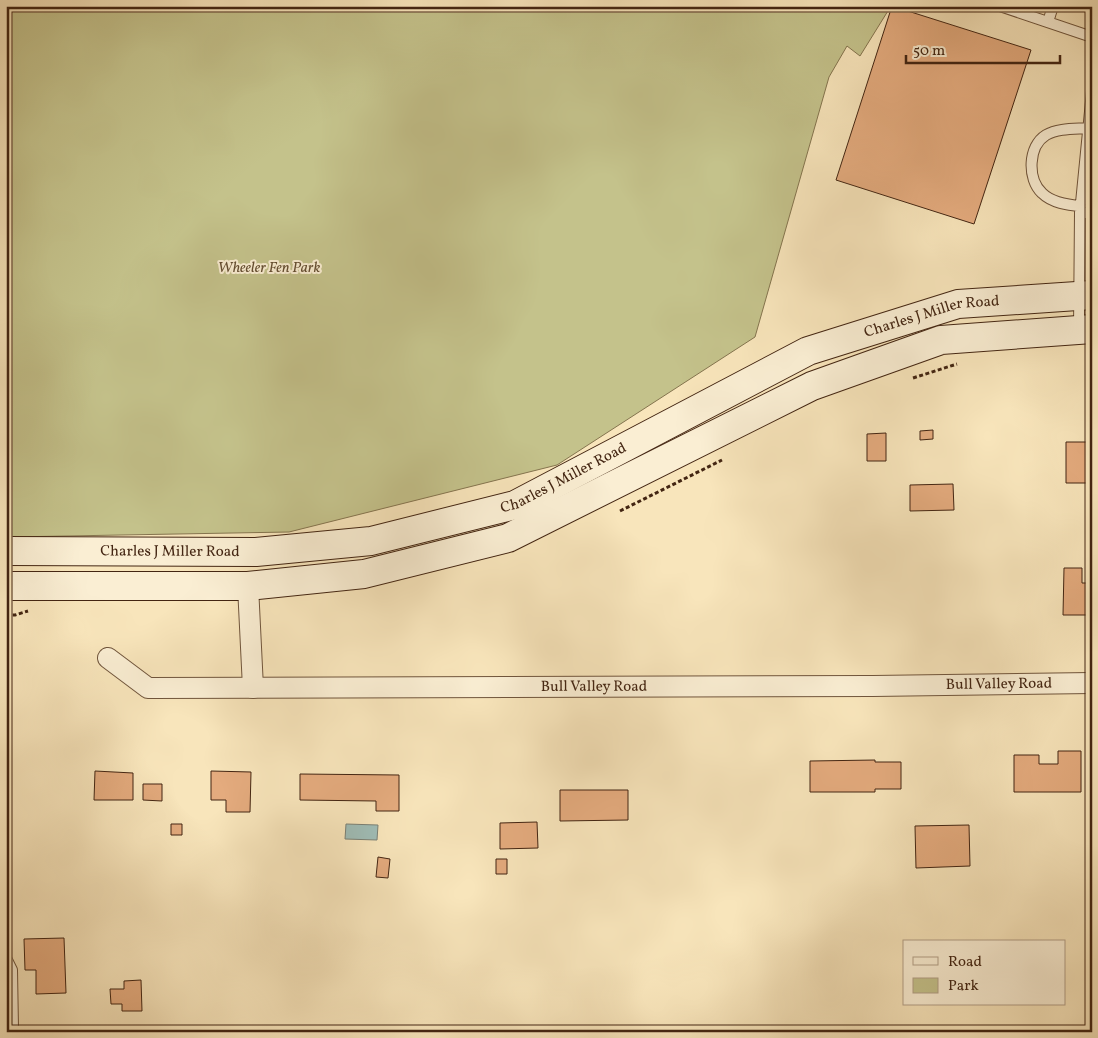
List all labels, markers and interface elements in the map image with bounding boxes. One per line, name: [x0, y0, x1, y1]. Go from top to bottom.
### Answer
scale bar: [906, 32, 1059, 64]
text: 50 m: [913, 41, 945, 62]
park label: Wheeler Fen Park: [218, 258, 320, 279]
street label: Charles J Miller Road: [861, 291, 1000, 343]
street label: Charles J Miller Road: [498, 438, 630, 519]
street label: Charles J Miller Road: [100, 541, 240, 562]
street label: Bull Valley Road: [946, 673, 1052, 696]
street label: Bull Valley Road: [541, 676, 647, 697]
legend: [903, 940, 1066, 1006]
text: Road: [948, 952, 982, 973]
text: Park: [948, 976, 979, 997]

